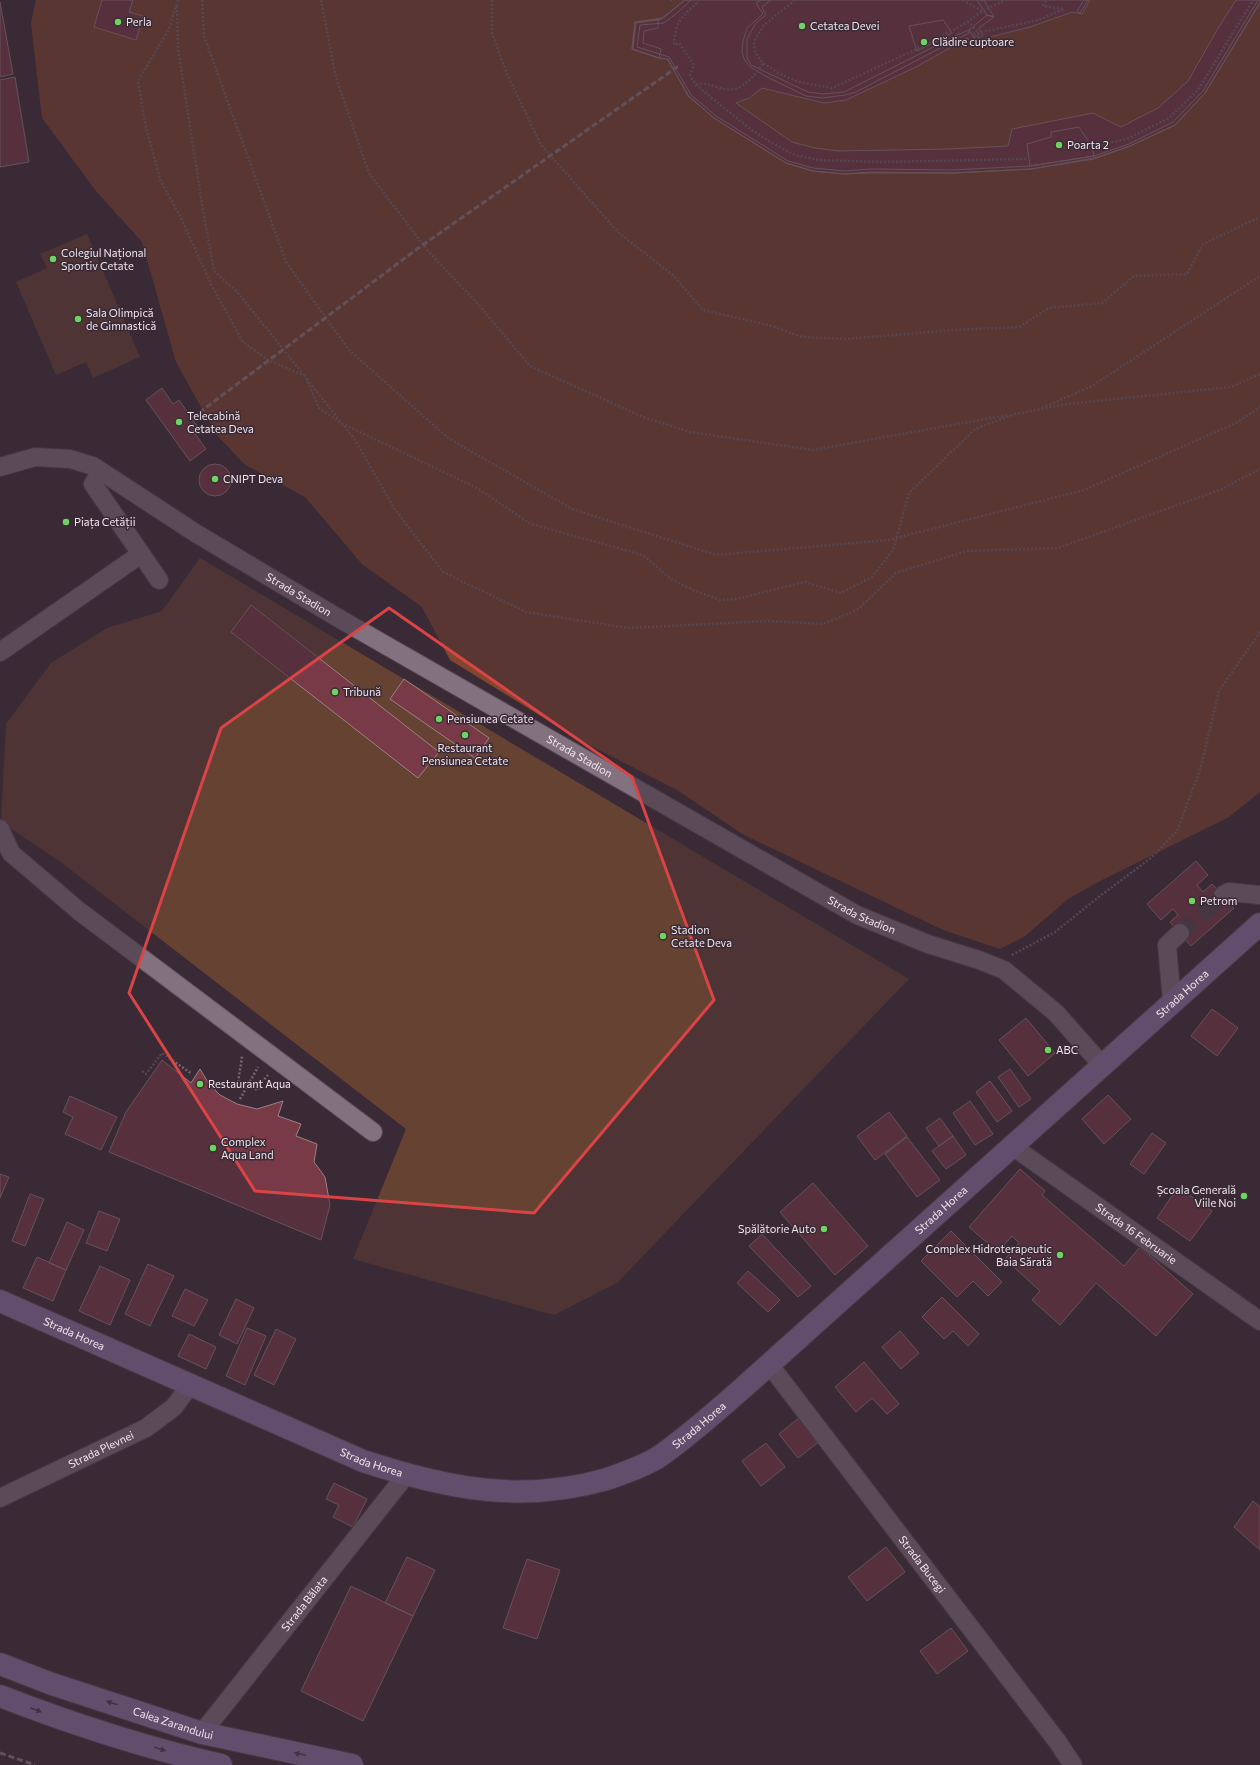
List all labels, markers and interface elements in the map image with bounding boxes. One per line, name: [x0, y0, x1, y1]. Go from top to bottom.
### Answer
place label: Perla: [126, 15, 151, 28]
marker: Perla: [113, 17, 123, 27]
place label: Cetatea Devei: [810, 19, 880, 32]
marker: Cetatea Devei: [797, 21, 807, 31]
place label: Clădire cuptoare: [932, 35, 1014, 48]
marker: Clădire cuptoare: [919, 37, 929, 47]
place label: Poarta 2: [1067, 138, 1109, 151]
marker: Poarta 2: [1054, 140, 1064, 150]
place label: Colegiul Național Sportiv Cetate: [61, 246, 146, 272]
marker: Colegiul Național Sportiv Cetate: [48, 254, 58, 264]
place label: Sala Olimpică de Gimnastică: [86, 306, 156, 332]
marker: Sala Olimpică de Gimnastică: [73, 314, 83, 324]
place label: Telecabină Cetatea Deva: [187, 409, 254, 435]
marker: Telecabină Cetatea Deva: [174, 417, 184, 427]
place label: CNIPT Deva: [223, 472, 283, 485]
marker: CNIPT Deva: [210, 474, 220, 484]
place label: Piața Cetății: [74, 515, 136, 529]
marker: Piața Cetății: [61, 517, 71, 527]
street label: Strada Stadion: [264, 570, 334, 618]
place label: Tribună: [343, 685, 381, 698]
marker: Tribună: [330, 687, 340, 697]
place label: Pensiunea Cetate: [447, 712, 534, 725]
marker: Pensiunea Cetate: [434, 714, 444, 724]
marker: Restaurant Pensiunea Cetate: [460, 730, 470, 740]
street label: Strada Stadion: [544, 732, 615, 780]
place label: Restaurant Pensiunea Cetate: [422, 741, 508, 767]
street label: Strada Stadion: [826, 893, 898, 936]
place label: Petrom: [1200, 894, 1237, 907]
marker: Petrom: [1187, 896, 1197, 906]
place label: Stadion Cetate Deva: [671, 923, 732, 949]
marker: Stadion Cetate Deva: [658, 931, 668, 941]
street label: Strada Horea: [1153, 967, 1211, 1020]
place label: ABC: [1056, 1043, 1078, 1056]
marker: ABC: [1043, 1045, 1053, 1055]
place label: Restaurant Aqua: [208, 1077, 291, 1090]
marker: Restaurant Aqua: [195, 1079, 205, 1089]
place label: Complex Aqua Land: [221, 1135, 273, 1161]
marker: Complex Aqua Land: [208, 1143, 218, 1153]
street label: Strada Horea: [912, 1183, 970, 1237]
place label: Școala Generală Viile Noi: [1157, 1183, 1236, 1209]
marker: Școala Generală Viile Noi: [1239, 1191, 1249, 1201]
street label: Strada 16 Februarie: [1093, 1200, 1180, 1266]
place label: Spălătorie Auto: [738, 1222, 816, 1235]
marker: Spălătorie Auto: [819, 1224, 829, 1234]
place label: Complex Hidroterapeutic Baia Sărată: [926, 1242, 1052, 1268]
marker: Complex Hidroterapeutic Baia Sărată: [1055, 1250, 1065, 1260]
street label: Strada Horea: [42, 1314, 107, 1352]
street label: Strada Horea: [669, 1399, 728, 1451]
street label: Strada Plevnei: [66, 1428, 136, 1470]
street label: Strada Horea: [338, 1445, 404, 1479]
street label: Strada Bucegi: [896, 1533, 948, 1595]
street label: Strada Bălata: [278, 1573, 330, 1634]
one-way arrow: [106, 1700, 118, 1706]
street label: Calea Zarandului: [131, 1704, 215, 1741]
one-way arrow: [31, 1708, 43, 1714]
one-way arrow: [155, 1746, 167, 1752]
one-way arrow: [294, 1750, 306, 1756]

